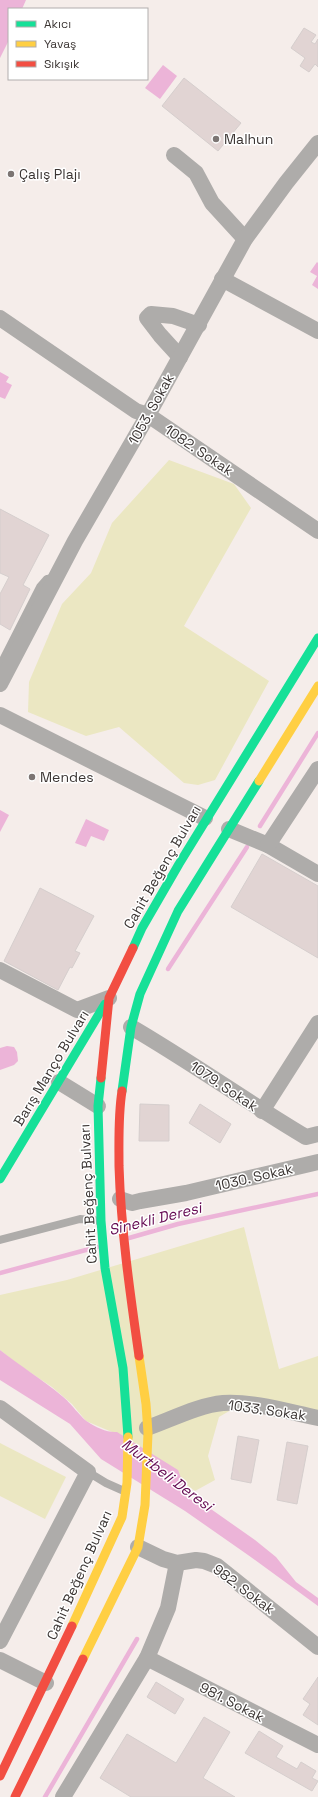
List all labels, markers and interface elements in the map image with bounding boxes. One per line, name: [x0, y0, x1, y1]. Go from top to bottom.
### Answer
legend: [8, 8, 148, 80]
text: Akıcı: [44, 16, 71, 32]
text: Yavaş: [44, 36, 76, 52]
text: Sıkışık: [44, 56, 80, 72]
place label: Malhun: [224, 130, 273, 148]
marker: Malhun: [211, 134, 221, 144]
place label: Çalış Plajı: [19, 165, 81, 183]
marker: Çalış Plajı: [6, 169, 16, 179]
street label: 1053. Sokak: [124, 370, 178, 448]
street label: 1082. Sokak: [161, 420, 237, 480]
place label: Mendes: [40, 768, 94, 786]
marker: Mendes: [27, 772, 37, 782]
street label: Cahit Beğenç Bulvarı: [119, 802, 205, 932]
street label: Barış Manço Bulvarı: [9, 1007, 93, 1129]
street label: 1079. Sokak: [187, 1057, 262, 1115]
street label: Cahit Beğenç Bulvarı: [75, 1124, 101, 1264]
street label: 1030. Sokak: [214, 1159, 295, 1195]
water label: Sinekli Deresi: [107, 1197, 205, 1239]
street label: 1033. Sokak: [227, 1396, 308, 1424]
water label: Murtbeli Deresi: [118, 1434, 218, 1516]
street label: Cahit Beğenç Bulvarı: [42, 1507, 116, 1643]
street label: 982. Sokak: [210, 1560, 279, 1618]
street label: 981. Sokak: [197, 1678, 268, 1726]

